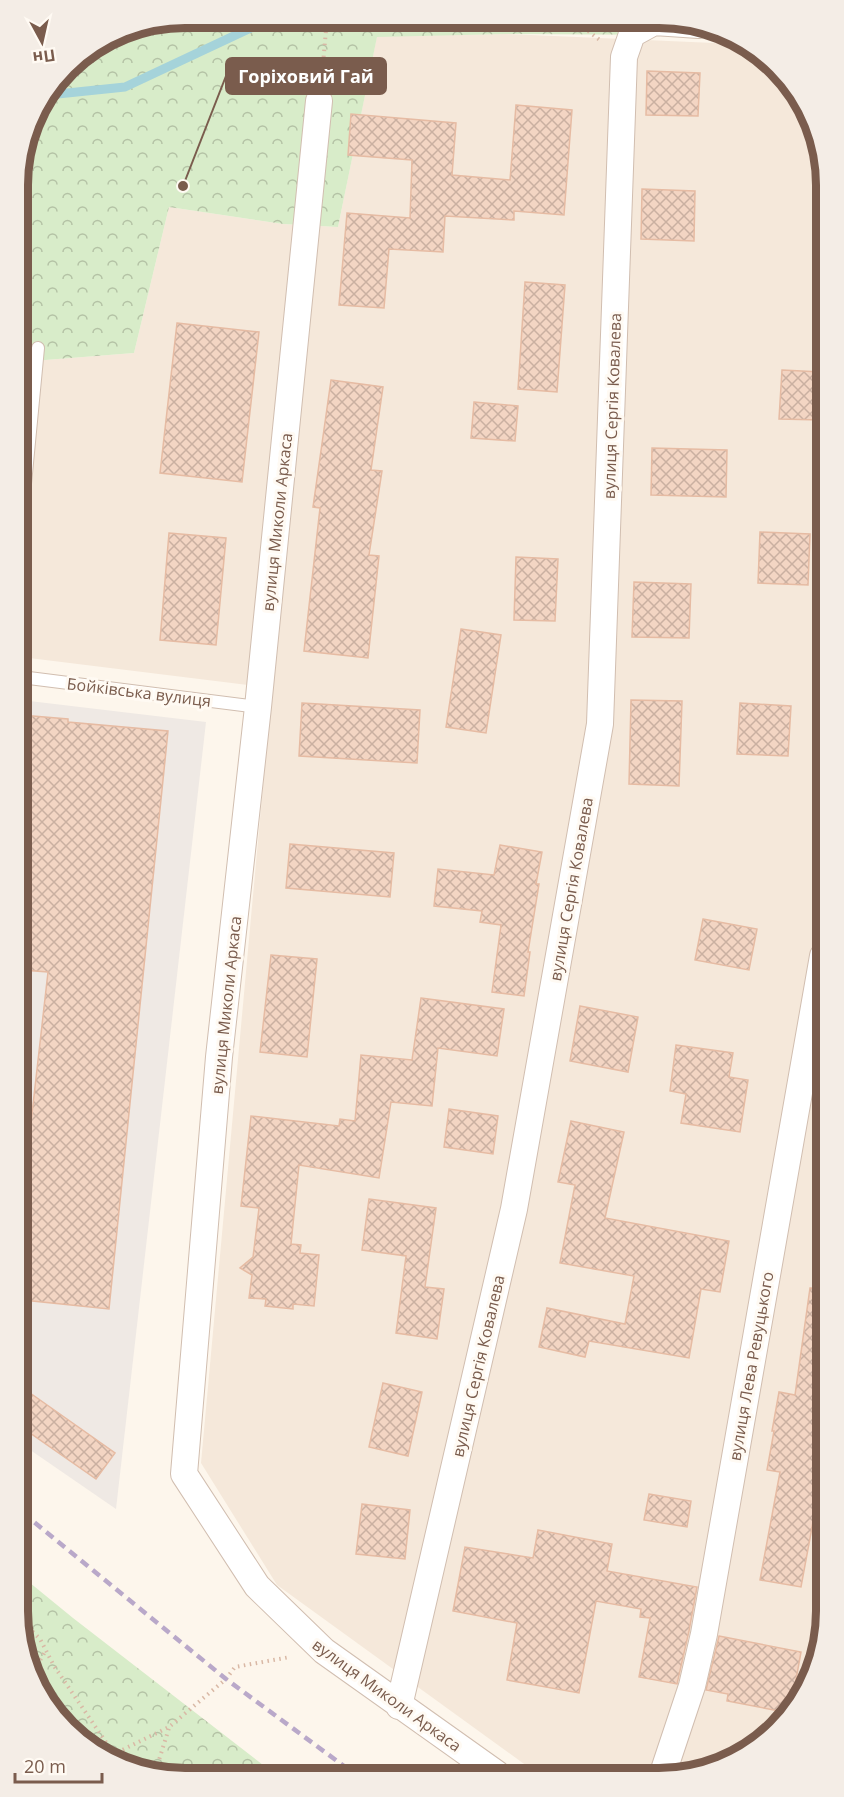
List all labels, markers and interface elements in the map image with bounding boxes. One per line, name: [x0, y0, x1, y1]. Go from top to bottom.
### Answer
north arrow: [12, 12, 72, 72]
text: Пн: [31, 44, 57, 69]
callout: Горіховий Гай: [226, 58, 386, 94]
text: Горіховий Гай: [238, 64, 374, 88]
street label: вулиця Сергія Ковалева: [598, 313, 626, 499]
street label: вулиця Миколи Аркаса: [257, 432, 297, 612]
street label: Бойківська вулиця: [66, 672, 212, 712]
street label: вулиця Сергія Ковалева: [544, 795, 598, 983]
street label: вулиця Миколи Аркаса: [206, 915, 246, 1095]
street label: вулиця Лева Ревуцького: [724, 1270, 778, 1462]
street label: вулиця Сергія Ковалева: [446, 1273, 510, 1459]
street label: вулиця Миколи Аркаса: [308, 1633, 466, 1757]
scale bar: [15, 1746, 102, 1784]
text: 20 m: [24, 1754, 66, 1778]

